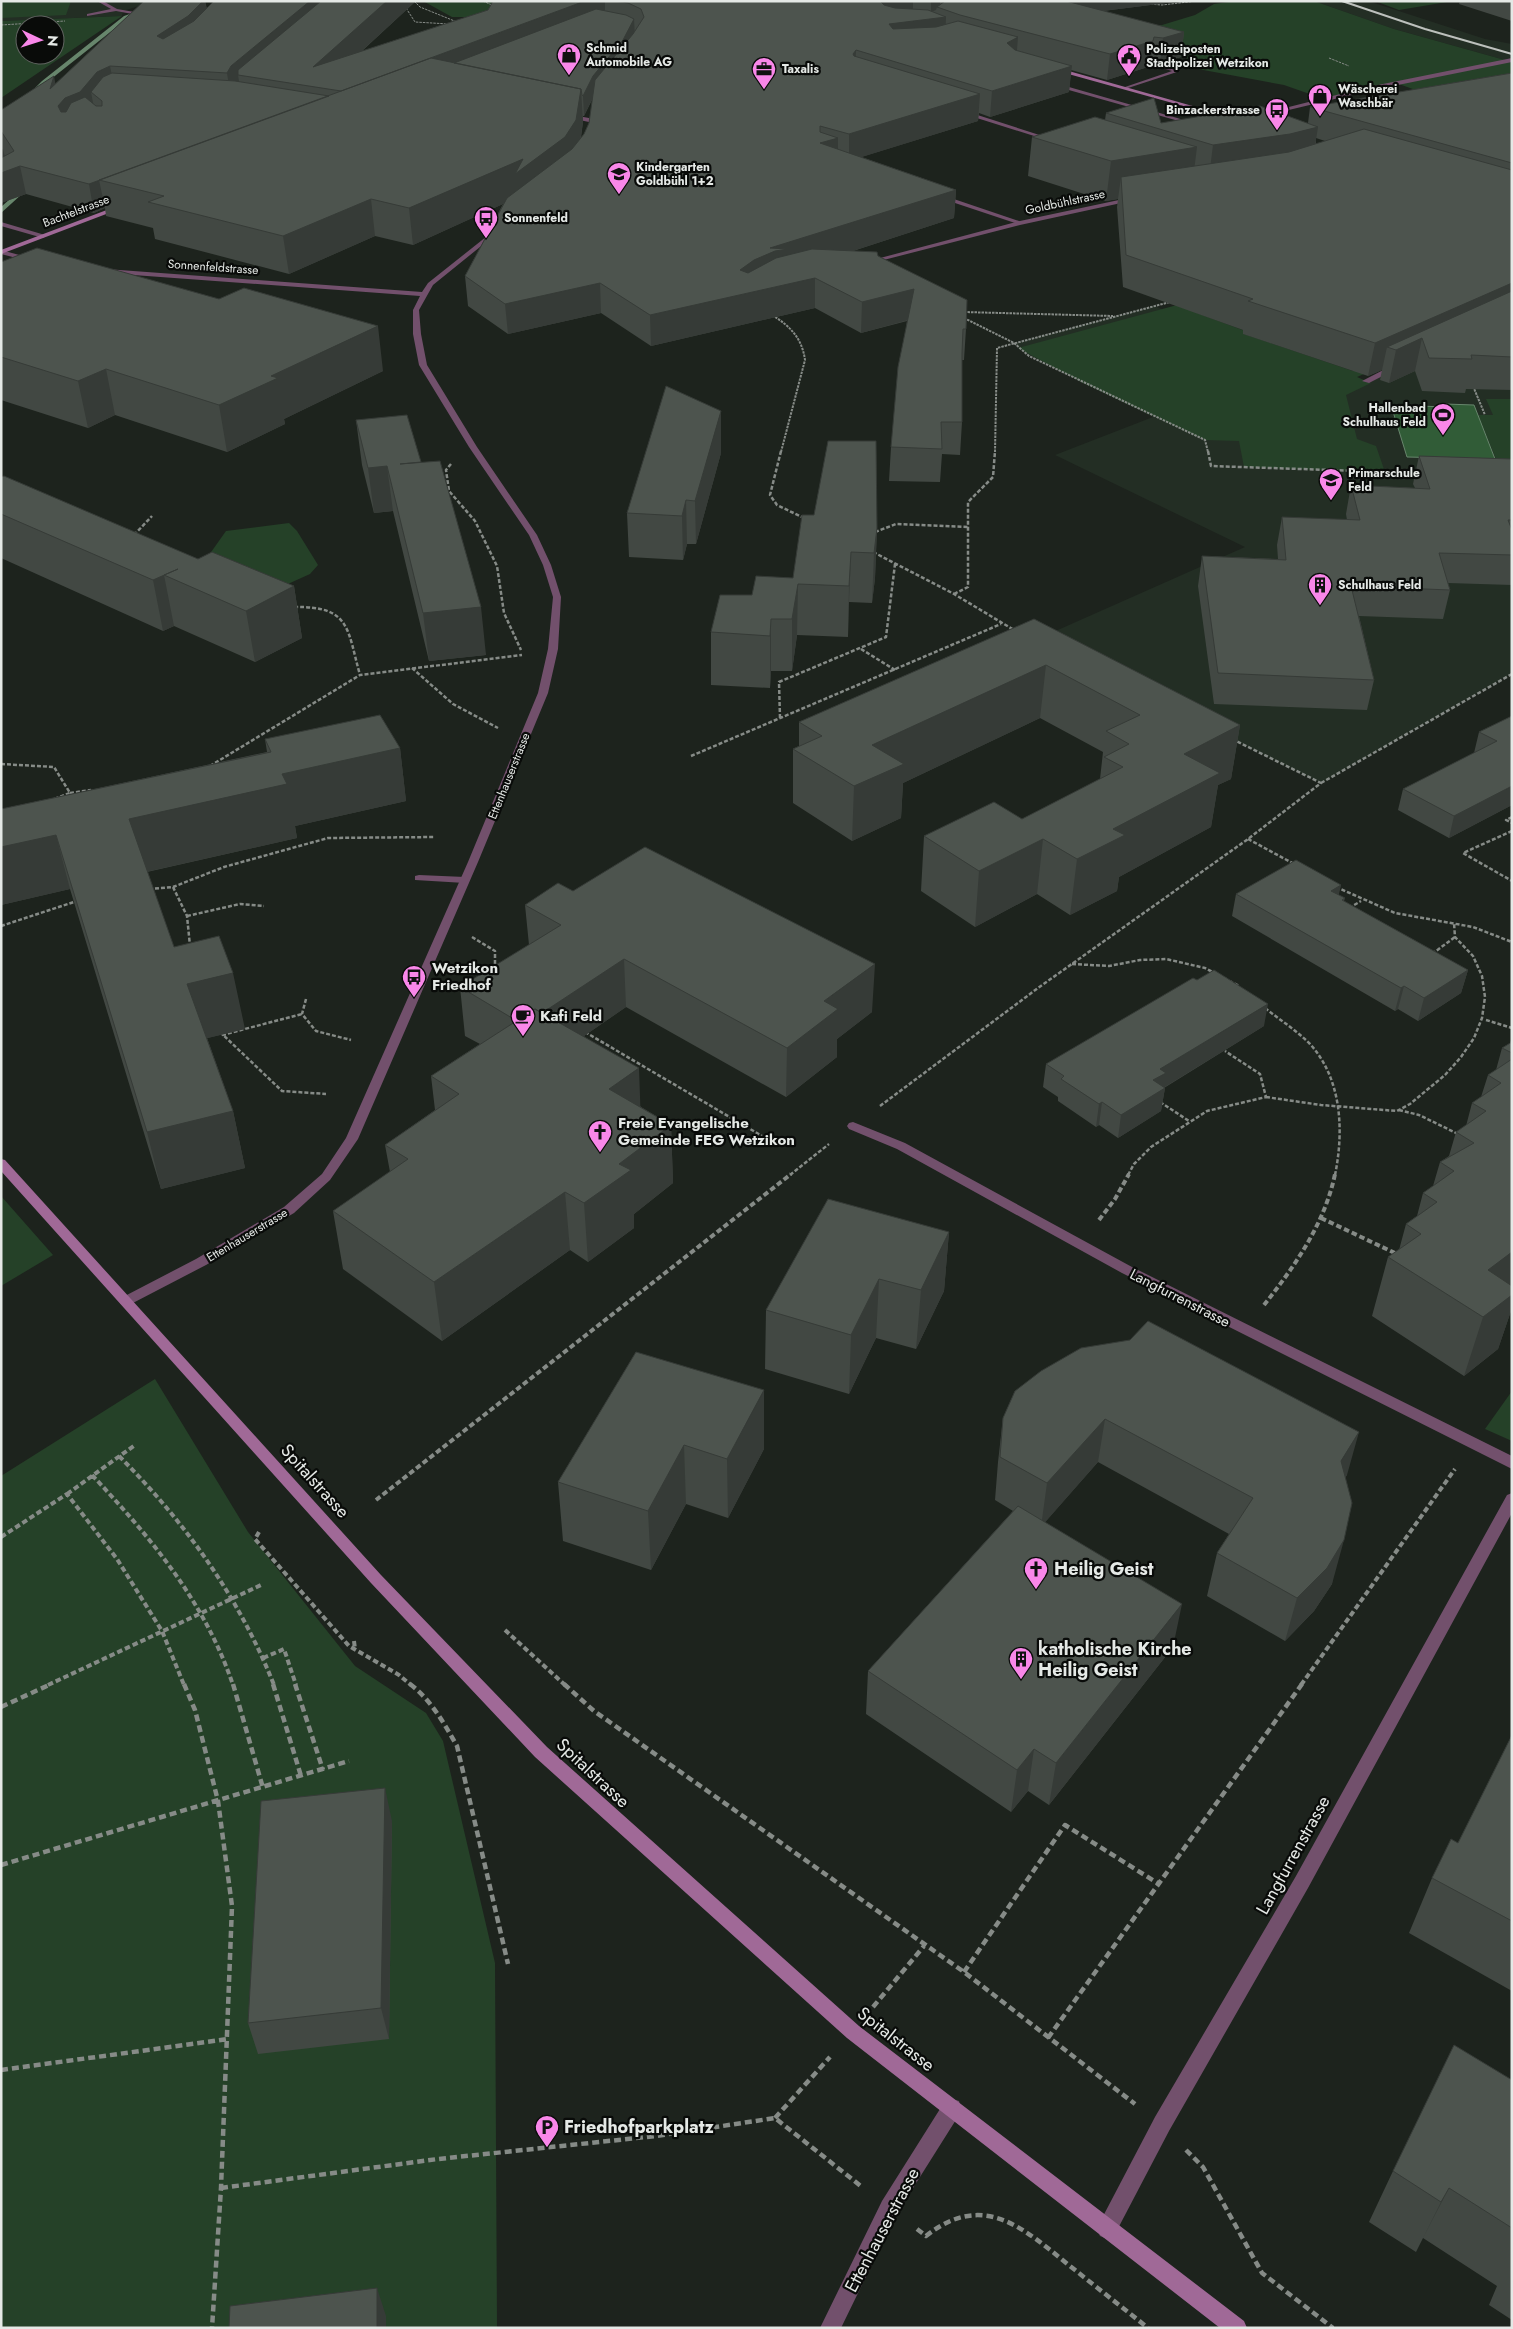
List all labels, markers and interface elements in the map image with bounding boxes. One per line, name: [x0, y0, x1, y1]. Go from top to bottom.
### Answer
north arrow: [15, 15, 65, 65]
text: N: [43, 35, 63, 47]
place label: Schmid Automobile AG: [585, 39, 672, 71]
place label: Polizeiposten Stadtpolizei Wetzikon: [1146, 40, 1269, 72]
shop icon: Schmid Automobile AG: [556, 42, 582, 76]
public building icon: Polizeiposten Stadtpolizei Wetzikon: [1116, 43, 1142, 77]
office icon: Taxalis: [751, 56, 777, 90]
place label: Taxalis: [782, 60, 819, 78]
place label: Wäscherei Waschbär: [1338, 80, 1397, 112]
shop icon: Wäscherei Waschbär: [1307, 83, 1333, 117]
bus stop icon: Binzackerstrasse: [1264, 97, 1290, 131]
place label: Binzackerstrasse: [1166, 101, 1260, 119]
place label: Kindergarten Goldbühl 1+2: [636, 158, 714, 190]
school or university icon: Kindergarten Goldbühl 1+2: [606, 161, 632, 195]
street label: Goldbühlstrasse: [1023, 185, 1107, 219]
street label: Bachtelstrasse: [40, 190, 112, 232]
bus stop icon: Sonnenfeld: [473, 205, 499, 239]
place label: Sonnenfeld: [504, 209, 568, 227]
street label: Sonnenfeldstrasse: [167, 255, 259, 279]
place label: Hallenbad Schulhaus Feld: [1343, 399, 1426, 431]
sports icon: Hallenbad Schulhaus Feld: [1430, 402, 1456, 436]
place label: Primarschule Feld: [1348, 464, 1420, 496]
school or university icon: Primarschule Feld: [1318, 467, 1344, 501]
building icon: Schulhaus Feld: [1307, 572, 1333, 606]
place label: Schulhaus Feld: [1338, 576, 1421, 594]
street label: Ettenhauserstrasse: [483, 730, 535, 822]
place label: Wetzikon Friedhof: [432, 957, 498, 996]
bus stop icon: Wetzikon Friedhof: [401, 964, 427, 998]
cafe icon: Kafi Feld: [510, 1003, 536, 1037]
place label: Kafi Feld: [540, 1005, 602, 1027]
place label: Freie Evangelische Gemeinde FEG Wetzikon: [618, 1112, 795, 1151]
church icon: Freie Evangelische Gemeinde FEG Wetzikon: [587, 1119, 613, 1153]
street label: Ettenhauserstrasse: [203, 1204, 291, 1266]
street label: Langfurrenstrasse: [1126, 1263, 1234, 1333]
street label: Spitalstrasse: [275, 1438, 355, 1524]
church icon: Heilig Geist: [1023, 1556, 1049, 1590]
place label: Heilig Geist: [1054, 1556, 1154, 1582]
place label: katholische Kirche Heilig Geist: [1038, 1636, 1192, 1683]
building icon: katholische Kirche Heilig Geist: [1008, 1646, 1034, 1680]
street label: Spitalstrasse: [550, 1732, 636, 1814]
street label: Langfurrenstrasse: [1250, 1791, 1336, 1919]
street label: Spitalstrasse: [852, 2000, 940, 2078]
parking icon: Friedhofparkplatz: [534, 2114, 560, 2148]
place label: Friedhofparkplatz: [564, 2114, 714, 2140]
street label: Ettenhauserstrasse: [838, 2163, 926, 2297]

